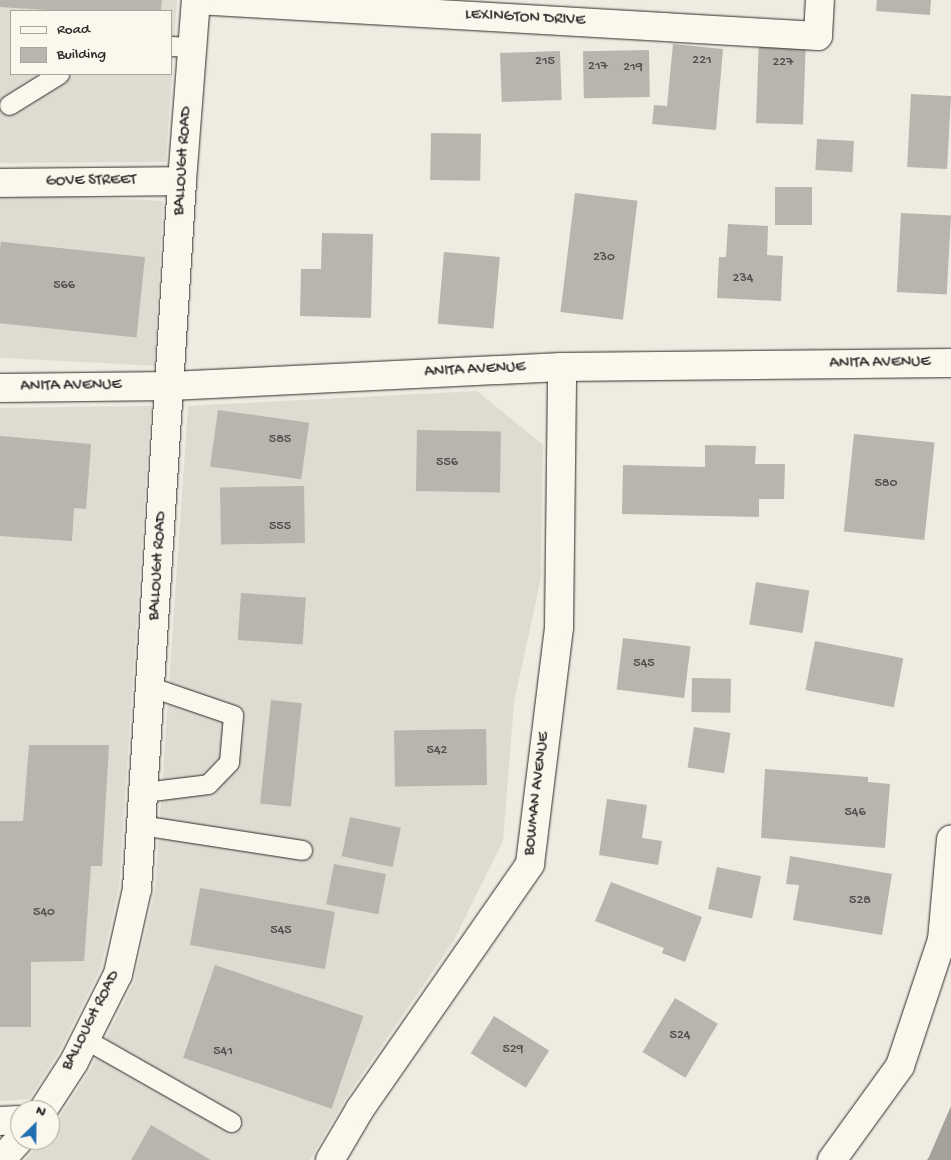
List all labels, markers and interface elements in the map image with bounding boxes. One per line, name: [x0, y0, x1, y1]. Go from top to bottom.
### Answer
street label: LEXINGTON DRIVE: [464, 6, 586, 32]
legend: [10, 10, 172, 75]
text: Road: [57, 21, 90, 39]
text: Building: [57, 46, 106, 64]
house number: 221: [692, 53, 712, 69]
house number: 215: [535, 54, 555, 70]
house number: 227: [772, 55, 794, 71]
house number: 217: [588, 59, 608, 75]
house number: 219: [623, 60, 643, 76]
street label: BALLOUGH ROAD: [171, 106, 197, 216]
street label: GOVE STREET: [46, 172, 136, 192]
house number: 230: [593, 250, 615, 266]
house number: 234: [733, 271, 753, 287]
house number: 566: [53, 278, 75, 294]
street label: ANITA AVENUE: [829, 354, 931, 374]
street label: ANITA AVENUE: [424, 359, 526, 383]
street label: ANITA AVENUE: [20, 377, 122, 397]
house number: 585: [269, 432, 291, 448]
house number: 556: [436, 455, 458, 471]
house number: 580: [875, 476, 897, 492]
street label: BALLOUGH ROAD: [146, 511, 172, 621]
house number: 555: [269, 519, 291, 535]
house number: 545: [633, 656, 655, 672]
street label: BOWMAN AVENUE: [521, 731, 555, 857]
house number: 542: [427, 743, 447, 759]
house number: 546: [844, 805, 866, 821]
house number: 528: [849, 893, 871, 909]
house number: 540: [33, 905, 55, 921]
house number: 545: [270, 923, 292, 939]
street label: BALLOUGH ROAD: [59, 968, 125, 1074]
house number: 524: [670, 1028, 690, 1044]
house number: 529: [502, 1042, 524, 1058]
house number: 541: [213, 1044, 233, 1060]
north arrow: [10, 1100, 60, 1150]
text: N: [33, 1102, 48, 1121]

